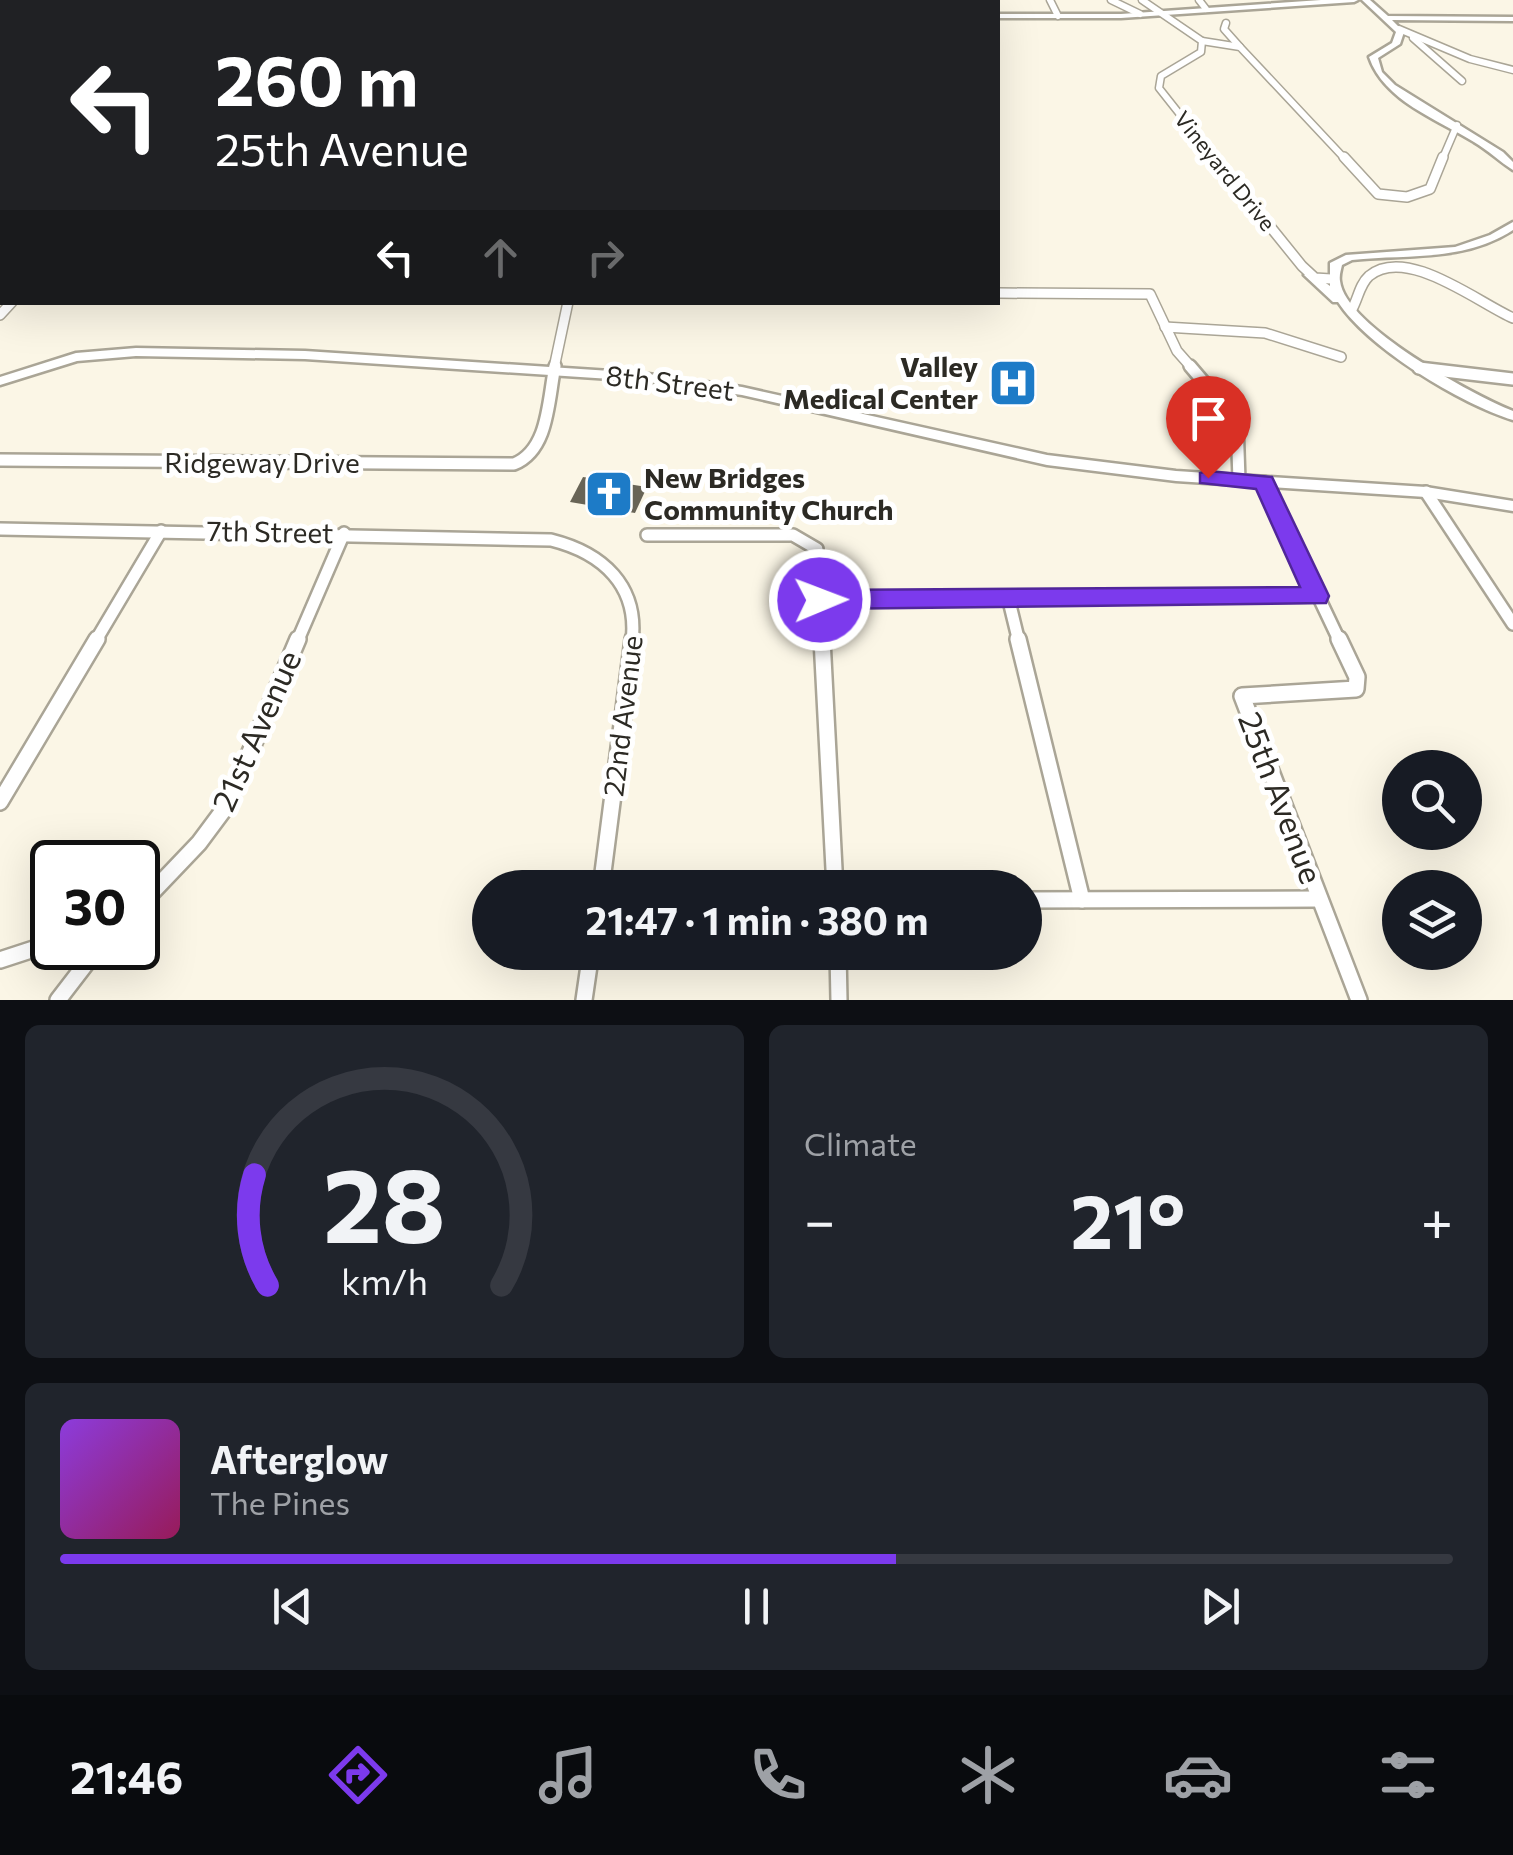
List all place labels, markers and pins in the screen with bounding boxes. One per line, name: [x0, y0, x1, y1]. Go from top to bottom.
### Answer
place label: Valley Medical Center: [783, 349, 978, 415]
hospital icon: Valley Medical Center: [987, 357, 1039, 409]
pin: [1166, 376, 1251, 479]
place label: New Bridges Community Church: [644, 460, 894, 526]
church icon: New Bridges Community Church: [583, 468, 635, 520]

